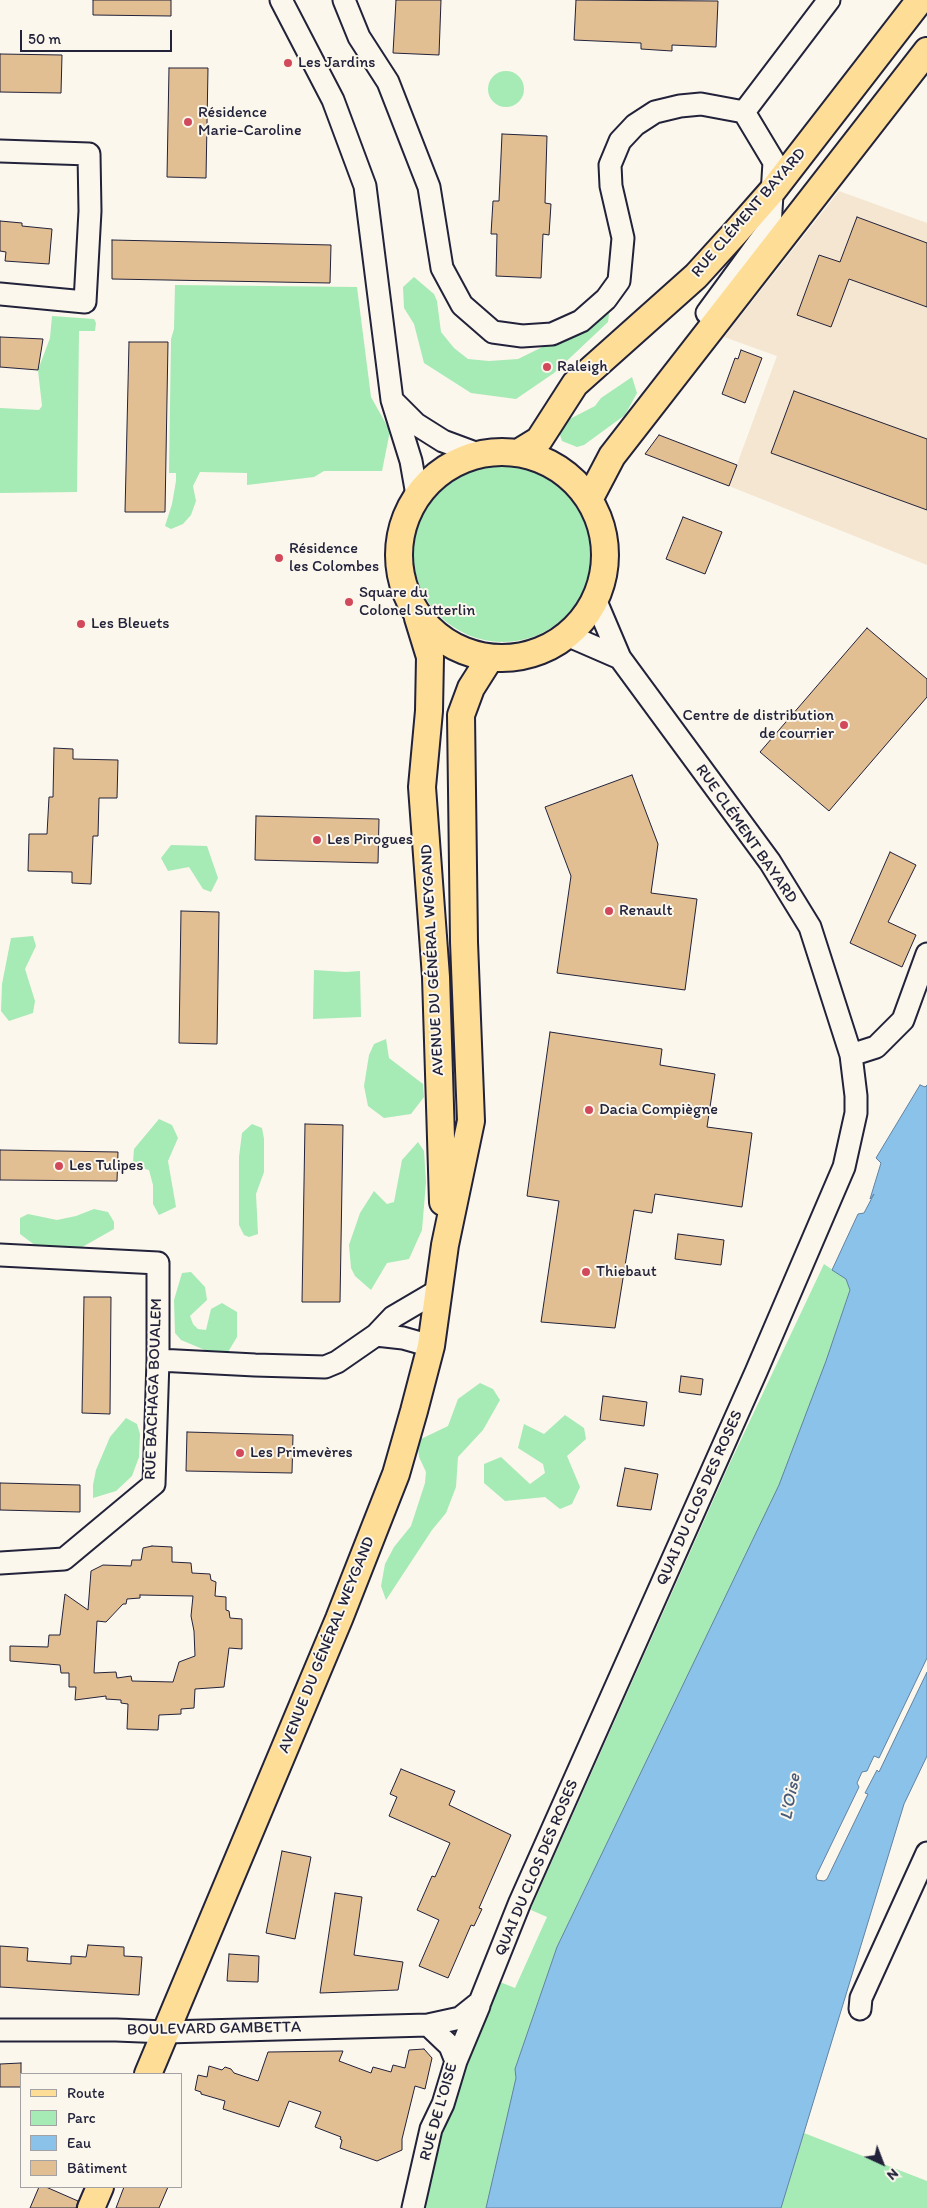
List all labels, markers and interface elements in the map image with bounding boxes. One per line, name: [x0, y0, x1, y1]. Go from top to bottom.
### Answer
scale bar: [22, 20, 175, 52]
text: 50 m: [28, 30, 61, 48]
place label: Les Jardins: [298, 53, 375, 73]
marker: Les Jardins: [282, 57, 294, 69]
place label: Résidence Marie-Caroline: [198, 103, 302, 141]
marker: Résidence Marie-Caroline: [182, 116, 194, 128]
street label: RUE CLÉMENT BAYARD: [688, 144, 810, 282]
place label: Raleigh: [557, 357, 608, 377]
marker: Raleigh: [541, 361, 553, 373]
place label: Résidence les Colombes: [289, 539, 379, 577]
marker: Résidence les Colombes: [273, 552, 285, 564]
place label: Square du Colonel Sutterlin: [359, 583, 475, 621]
marker: Square du Colonel Sutterlin: [343, 596, 355, 608]
place label: Les Bleuets: [91, 614, 170, 634]
marker: Les Bleuets: [75, 618, 87, 630]
place label: Centre de distribution de courrier: [683, 706, 834, 744]
marker: Centre de distribution de courrier: [838, 719, 850, 731]
street label: RUE CLÉMENT BAYARD: [691, 761, 801, 907]
place label: Les Pirogues: [327, 830, 413, 850]
marker: Les Pirogues: [311, 834, 323, 846]
street label: AVENUE DU GÉNÉRAL WEYGAND: [417, 844, 449, 1076]
place label: Renault: [619, 901, 673, 921]
marker: Renault: [603, 905, 615, 917]
place label: Dacia Compiègne: [599, 1100, 718, 1120]
marker: Dacia Compiègne: [583, 1104, 595, 1116]
place label: Les Tulipes: [69, 1156, 144, 1176]
marker: Les Tulipes: [53, 1160, 65, 1172]
place label: Thiebaut: [596, 1262, 657, 1282]
marker: Thiebaut: [580, 1266, 592, 1278]
street label: RUE BACHAGA BOUALEM: [141, 1298, 167, 1480]
street label: QUAI DU CLOS DES ROSES: [653, 1407, 747, 1589]
place label: Les Primevères: [250, 1443, 353, 1463]
marker: Les Primevères: [234, 1447, 246, 1459]
street label: AVENUE DU GÉNÉRAL WEYGAND: [275, 1534, 379, 1756]
water label: L'Oise: [776, 1772, 806, 1822]
street label: QUAI DU CLOS DES ROSES: [491, 1777, 583, 1959]
street label: BOULEVARD GAMBETTA: [127, 2018, 301, 2040]
street label: RUE DE L'OISE: [416, 2061, 462, 2163]
legend: [20, 2073, 182, 2188]
text: Route: [67, 2084, 105, 2102]
text: Parc: [67, 2109, 96, 2127]
text: Eau: [67, 2134, 91, 2152]
north arrow: [857, 2138, 907, 2188]
text: Bâtiment: [67, 2159, 127, 2177]
text: N: [883, 2165, 902, 2184]

